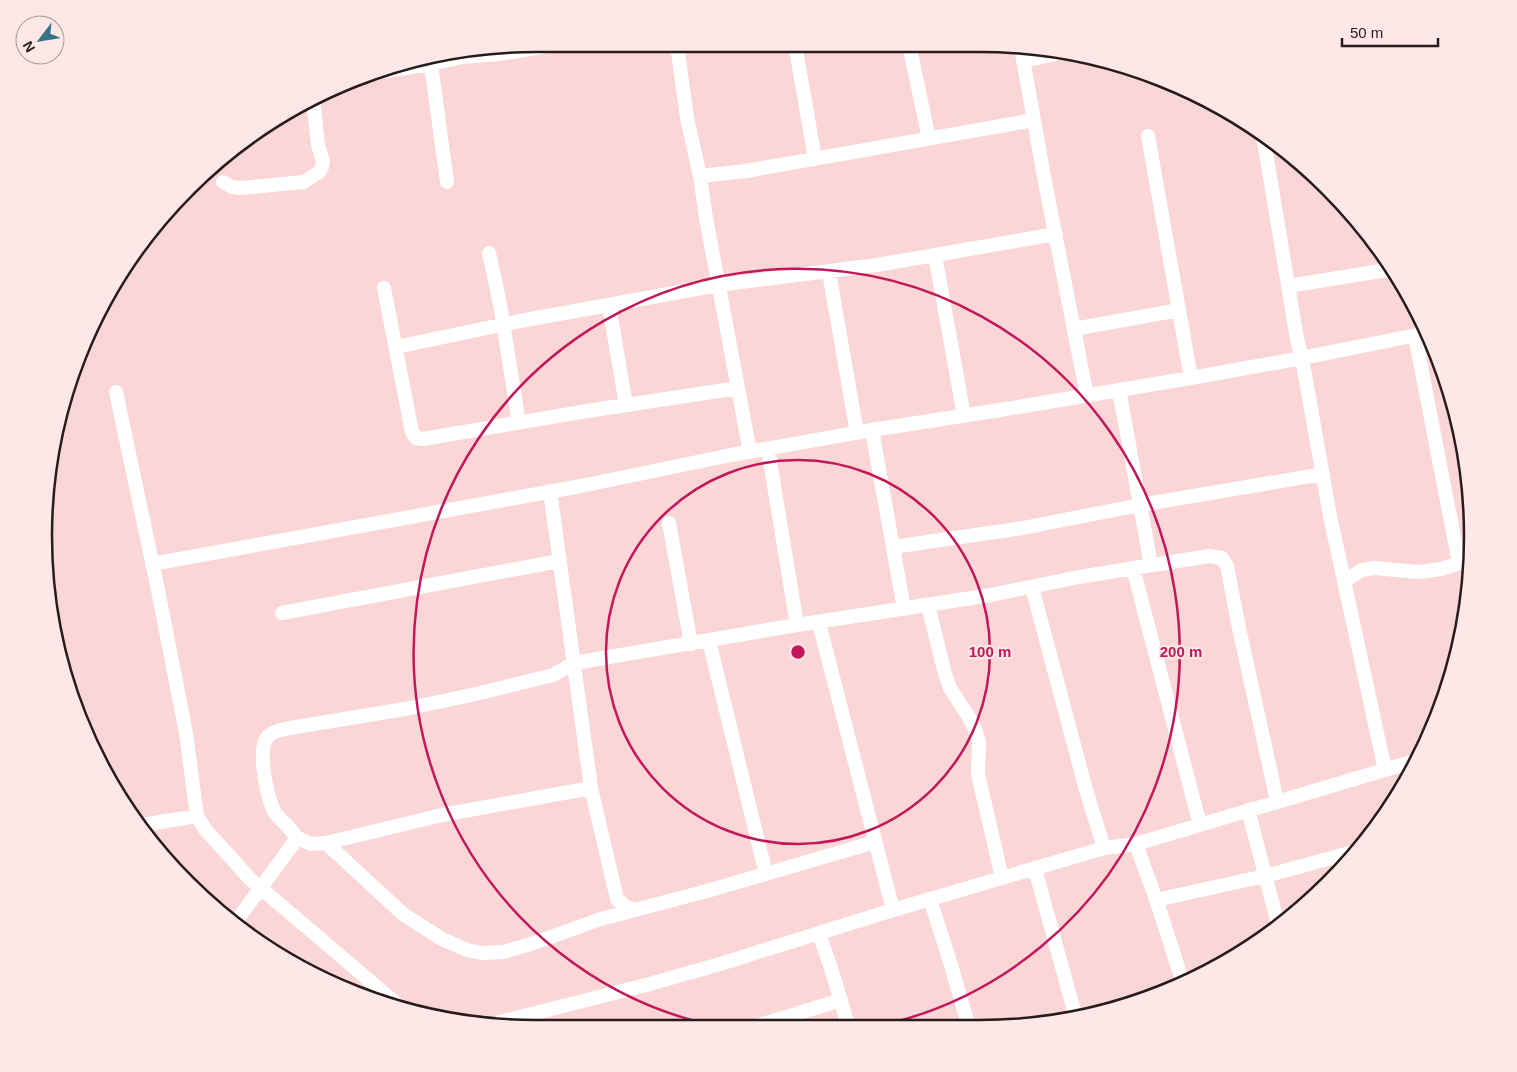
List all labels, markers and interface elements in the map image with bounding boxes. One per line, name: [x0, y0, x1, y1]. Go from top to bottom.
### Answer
north arrow: [15, 15, 65, 65]
scale bar: [1342, 15, 1438, 47]
text: 50 m: [1350, 24, 1383, 41]
text: N: [19, 38, 38, 55]
centre of rings: [789, 643, 807, 661]
text: 100 m: [969, 643, 1011, 660]
text: 200 m: [1160, 643, 1202, 660]

